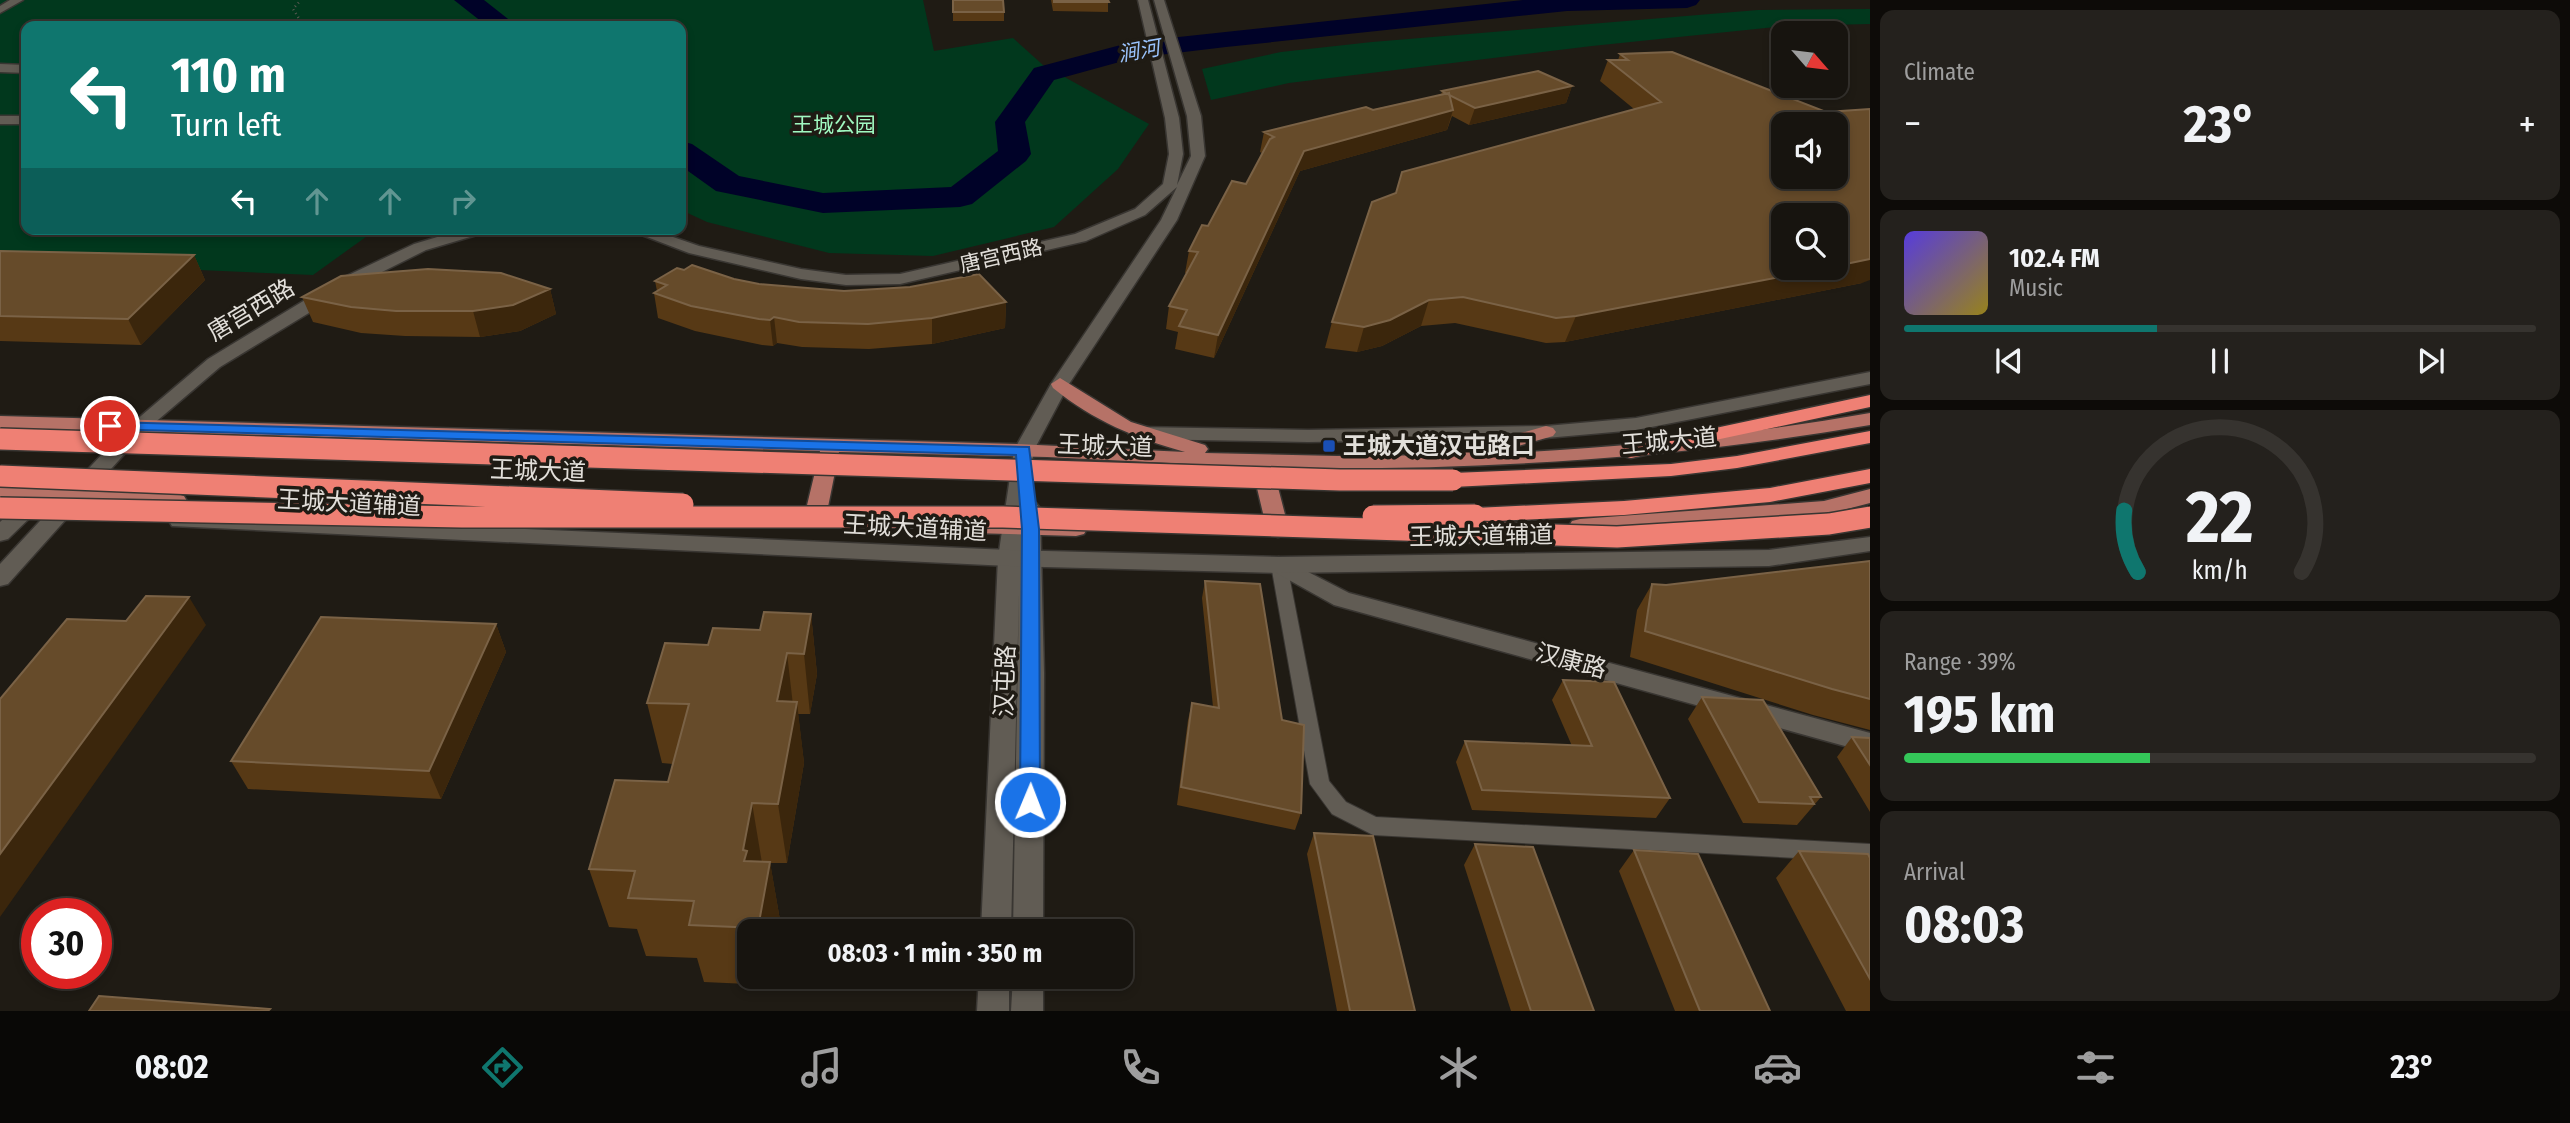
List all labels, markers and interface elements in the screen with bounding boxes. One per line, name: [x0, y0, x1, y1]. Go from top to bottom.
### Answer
north arrow: [1771, 21, 1848, 98]
map controls: [1771, 21, 1848, 280]
water label: 涧河: [1116, 34, 1166, 67]
text: 110 m: [171, 46, 286, 105]
icon: left: [56, 49, 147, 140]
text: Climate: [1904, 58, 1975, 86]
text: 23°: [2183, 93, 2256, 156]
text: −: [1904, 101, 1921, 147]
text: +: [2519, 101, 2536, 147]
text: Turn left: [171, 106, 281, 144]
park label: 王城公园: [792, 112, 876, 138]
button: sound: [1771, 112, 1848, 189]
icon: left: [225, 182, 263, 220]
icon: ahead: [298, 182, 336, 220]
icon: ahead: [371, 182, 409, 220]
icon: right: [444, 182, 482, 220]
button: search: [1771, 203, 1848, 280]
street label: 唐宫西路: [957, 234, 1045, 278]
text: 102.4 FM: [2009, 243, 2100, 274]
street label: 唐宫西路: [203, 273, 299, 347]
text: Music: [2009, 274, 2063, 302]
icon: previous: [1990, 342, 2028, 380]
icon: pause: [2201, 342, 2239, 380]
icon: next: [2412, 342, 2450, 380]
pin: [80, 396, 140, 456]
icon: arrive: [91, 407, 129, 445]
street label: 王城大道: [1620, 423, 1718, 459]
street label: 王城大道: [1057, 430, 1153, 462]
place label: 王城大道汉屯路口: [1343, 432, 1535, 460]
marker: 王城大道汉屯路口: [1321, 438, 1337, 454]
street label: 王城大道: [490, 455, 586, 487]
text: 22: [2185, 474, 2254, 561]
street label: 王城大道辅道: [276, 485, 422, 521]
street label: 王城大道辅道: [842, 510, 988, 546]
street label: 王城大道辅道: [1409, 521, 1553, 551]
text: km/h: [2192, 555, 2248, 585]
street label: 汉康路: [1533, 638, 1609, 684]
street label: 汉屯路: [990, 645, 1020, 717]
text: Range · 39%: [1904, 648, 2016, 676]
text: 195 km: [1904, 683, 2055, 746]
position arrow: [993, 765, 1067, 839]
text: Arrival: [1904, 858, 1965, 886]
text: 08:03: [1904, 893, 2024, 956]
speed limit sign: 30: [21, 898, 112, 989]
text: 08:03 · 1 min · 350 m: [828, 938, 1042, 969]
icon: directions: [478, 1043, 527, 1092]
icon: music: [797, 1043, 846, 1092]
icon: phone: [1116, 1043, 1165, 1092]
icon: climate: [1434, 1043, 1483, 1092]
icon: car: [1753, 1043, 1802, 1092]
icon: filters: [2071, 1043, 2120, 1092]
text: 08:02: [135, 1048, 209, 1086]
text: 23°: [2390, 1048, 2435, 1086]

